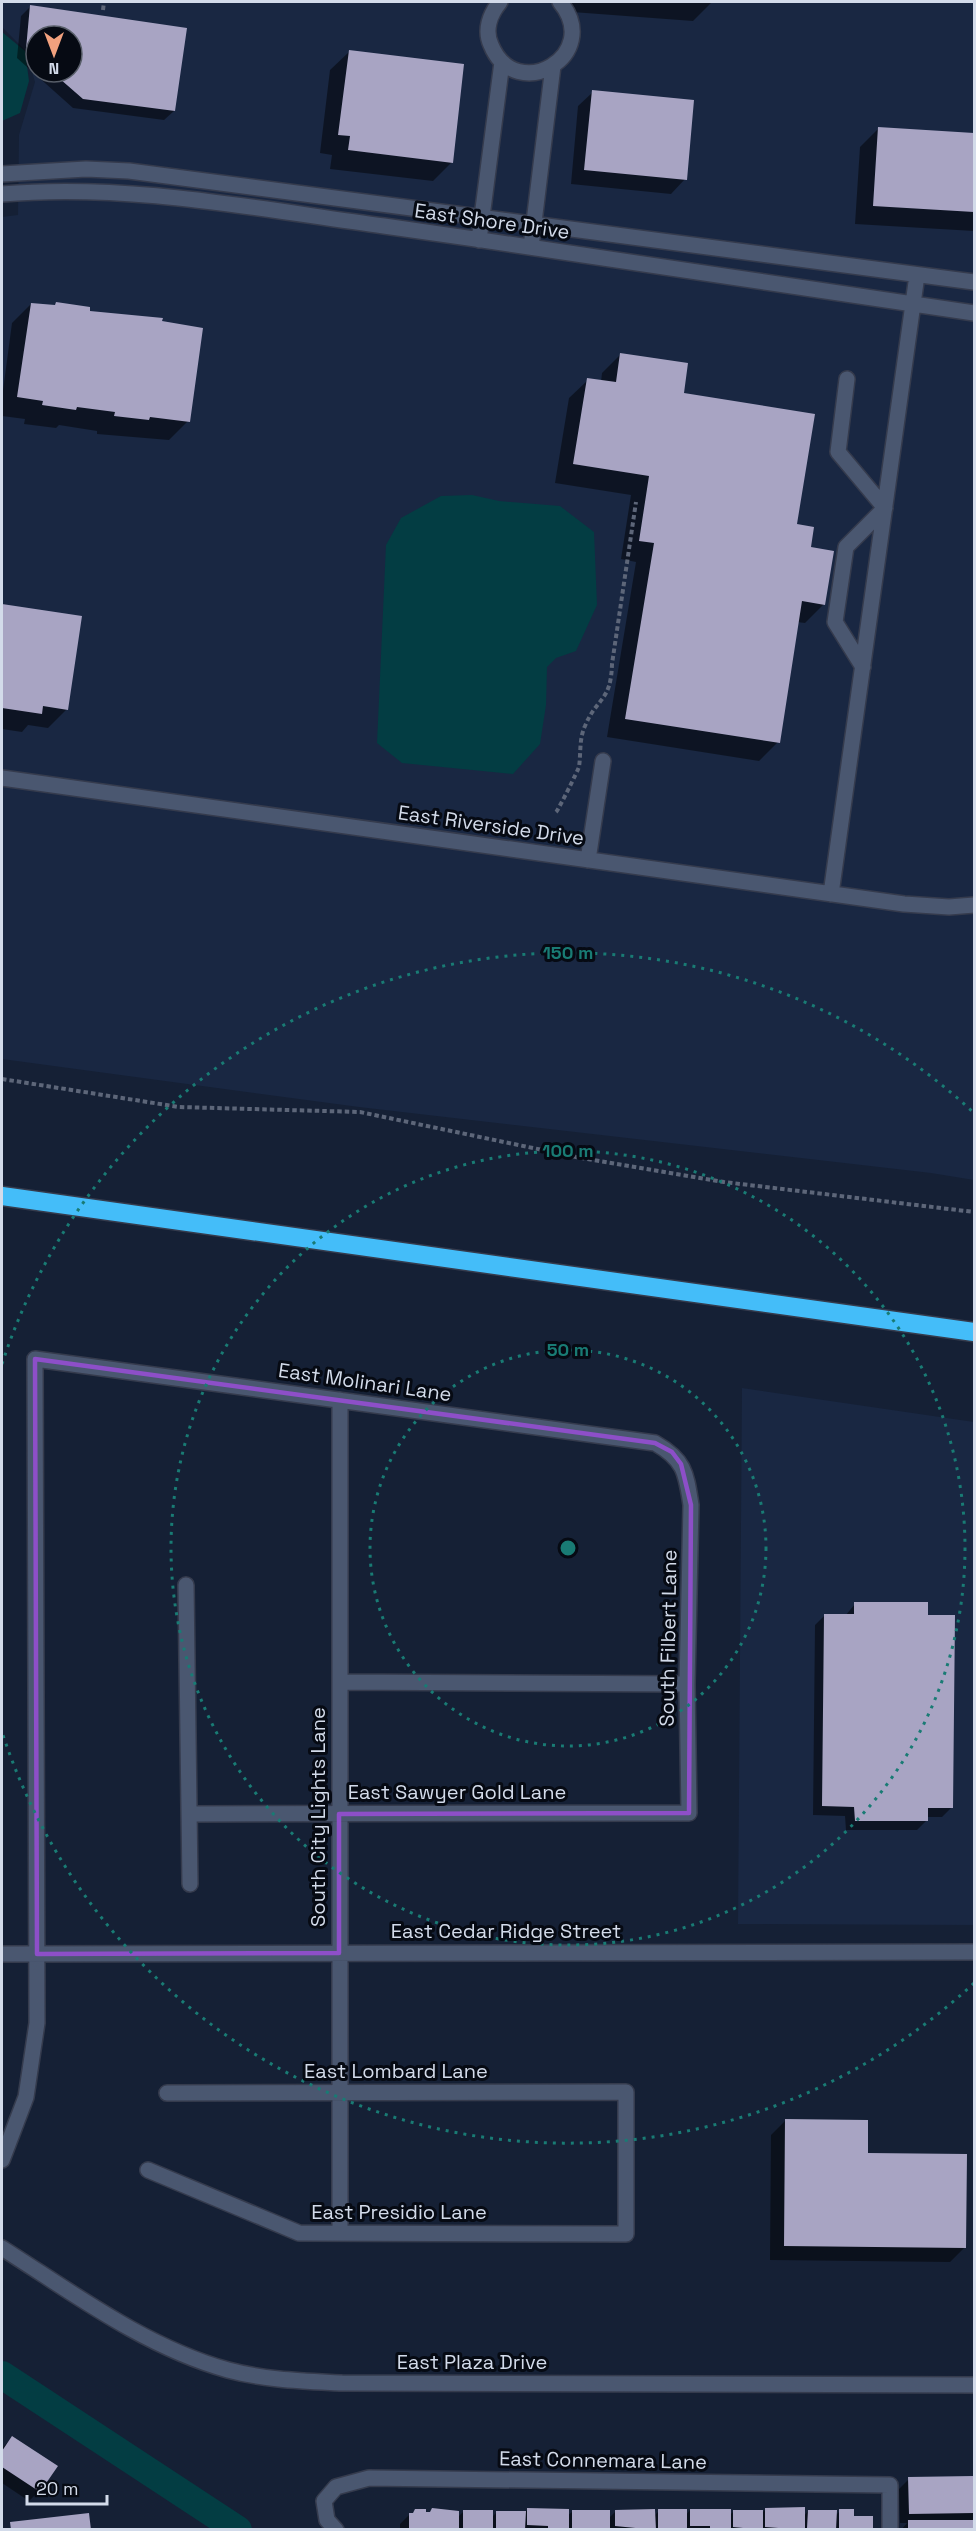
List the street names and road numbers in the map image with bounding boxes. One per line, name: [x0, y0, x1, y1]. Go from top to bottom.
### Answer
street label: East Shore Drive: [413, 197, 571, 245]
street label: East Riverside Drive: [396, 799, 586, 851]
street label: East Molinari Lane: [277, 1357, 453, 1407]
street label: South Filbert Lane: [653, 1549, 683, 1727]
street label: South City Lights Lane: [305, 1707, 331, 1927]
street label: East Sawyer Gold Lane: [348, 1779, 566, 1805]
street label: East Cedar Ridge Street: [391, 1918, 621, 1944]
street label: East Lombard Lane: [304, 2058, 488, 2084]
street label: East Presidio Lane: [311, 2199, 487, 2225]
street label: East Plaza Drive: [397, 2349, 547, 2375]
street label: East Connemara Lane: [499, 2445, 707, 2475]

